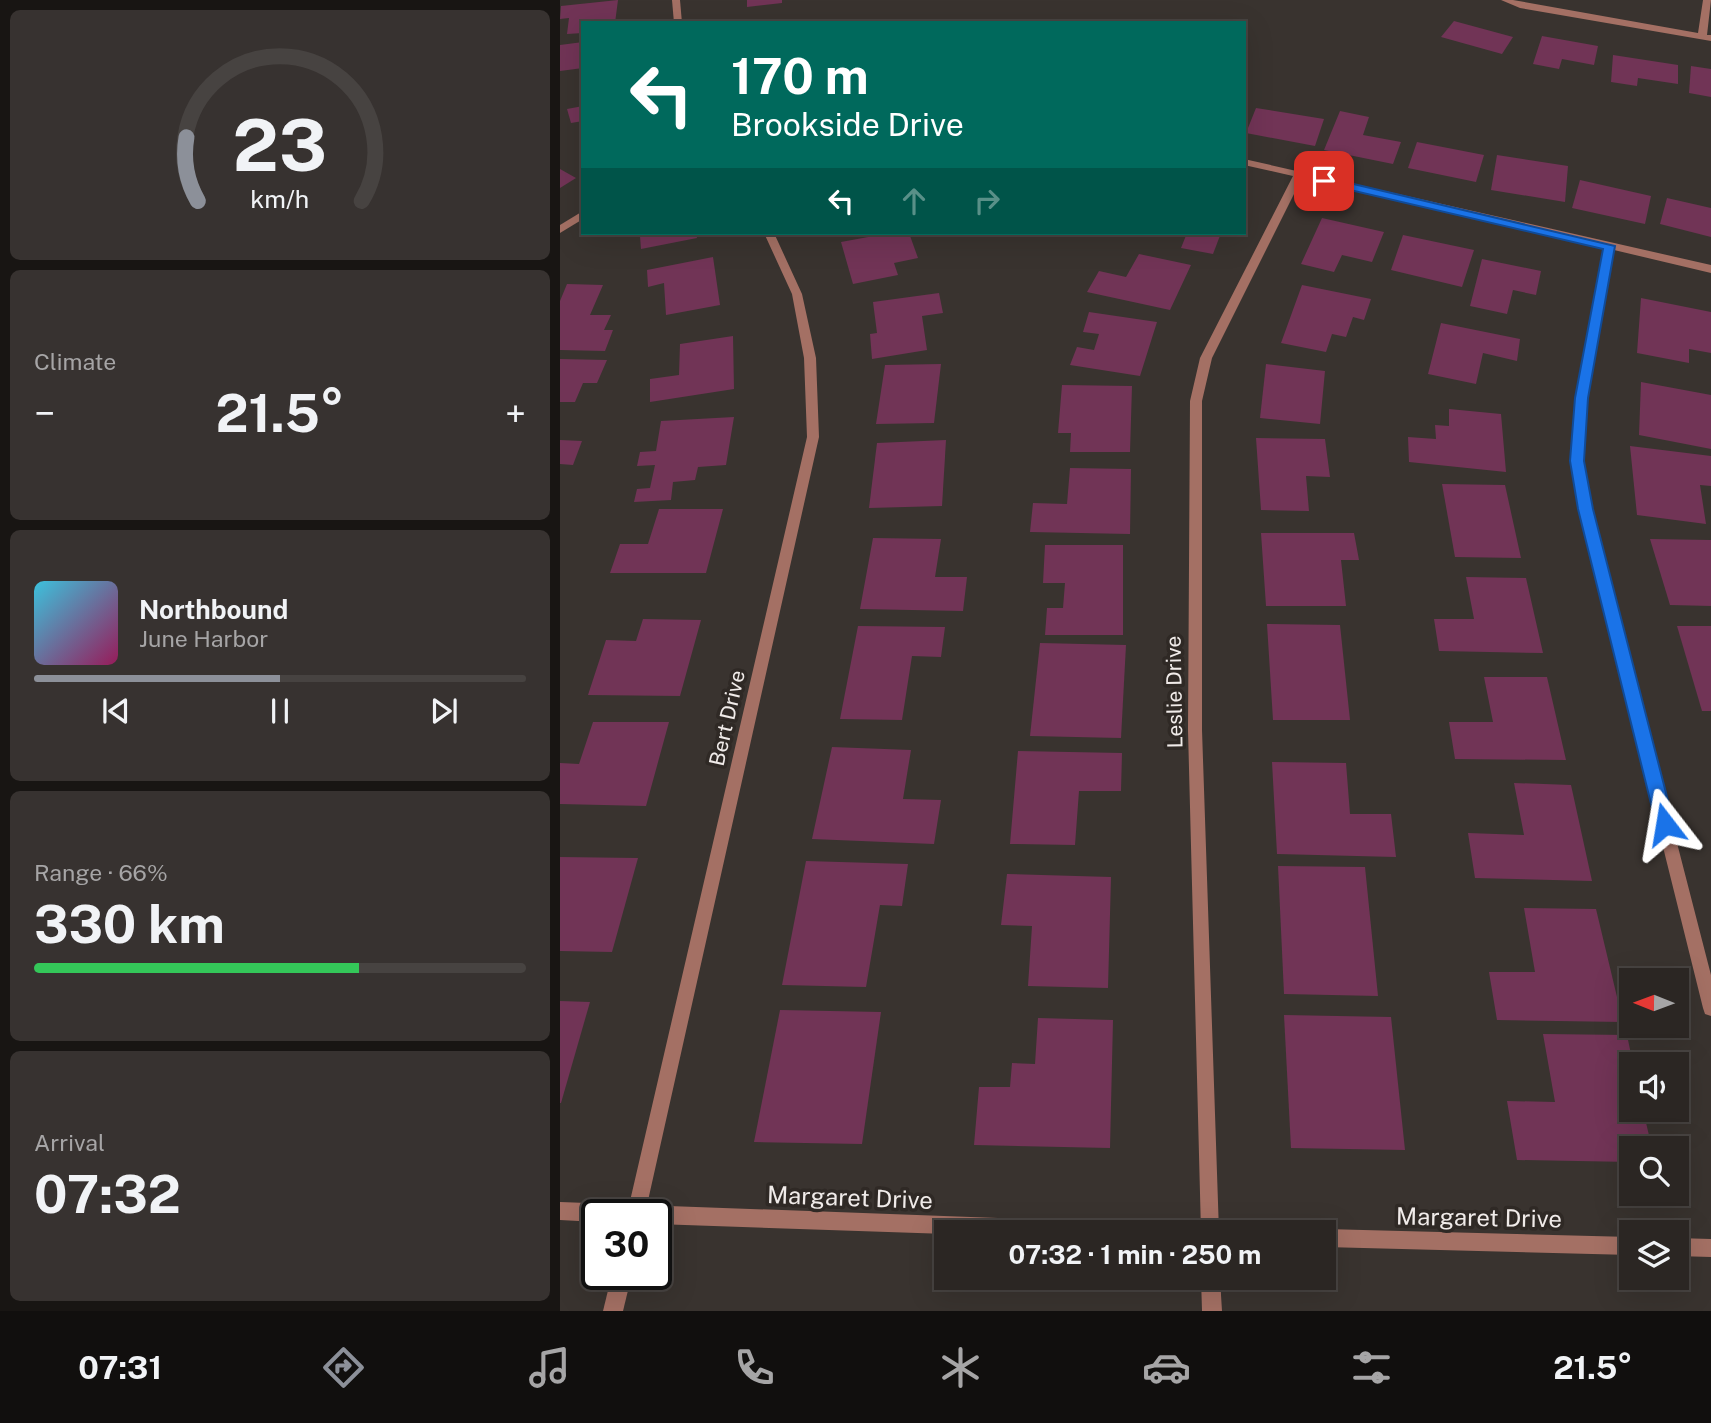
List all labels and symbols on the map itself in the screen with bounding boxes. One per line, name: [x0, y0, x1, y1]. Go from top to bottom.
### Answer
pin: [1294, 151, 1354, 211]
street label: Leslie Drive: [1161, 635, 1187, 749]
street label: Bert Drive: [704, 668, 750, 768]
position arrow: [1628, 787, 1702, 861]
north arrow: [1619, 968, 1689, 1038]
street label: Margaret Drive: [766, 1180, 934, 1214]
speed limit sign: 30: [581, 1199, 672, 1290]
street label: Margaret Drive: [1396, 1202, 1562, 1232]

